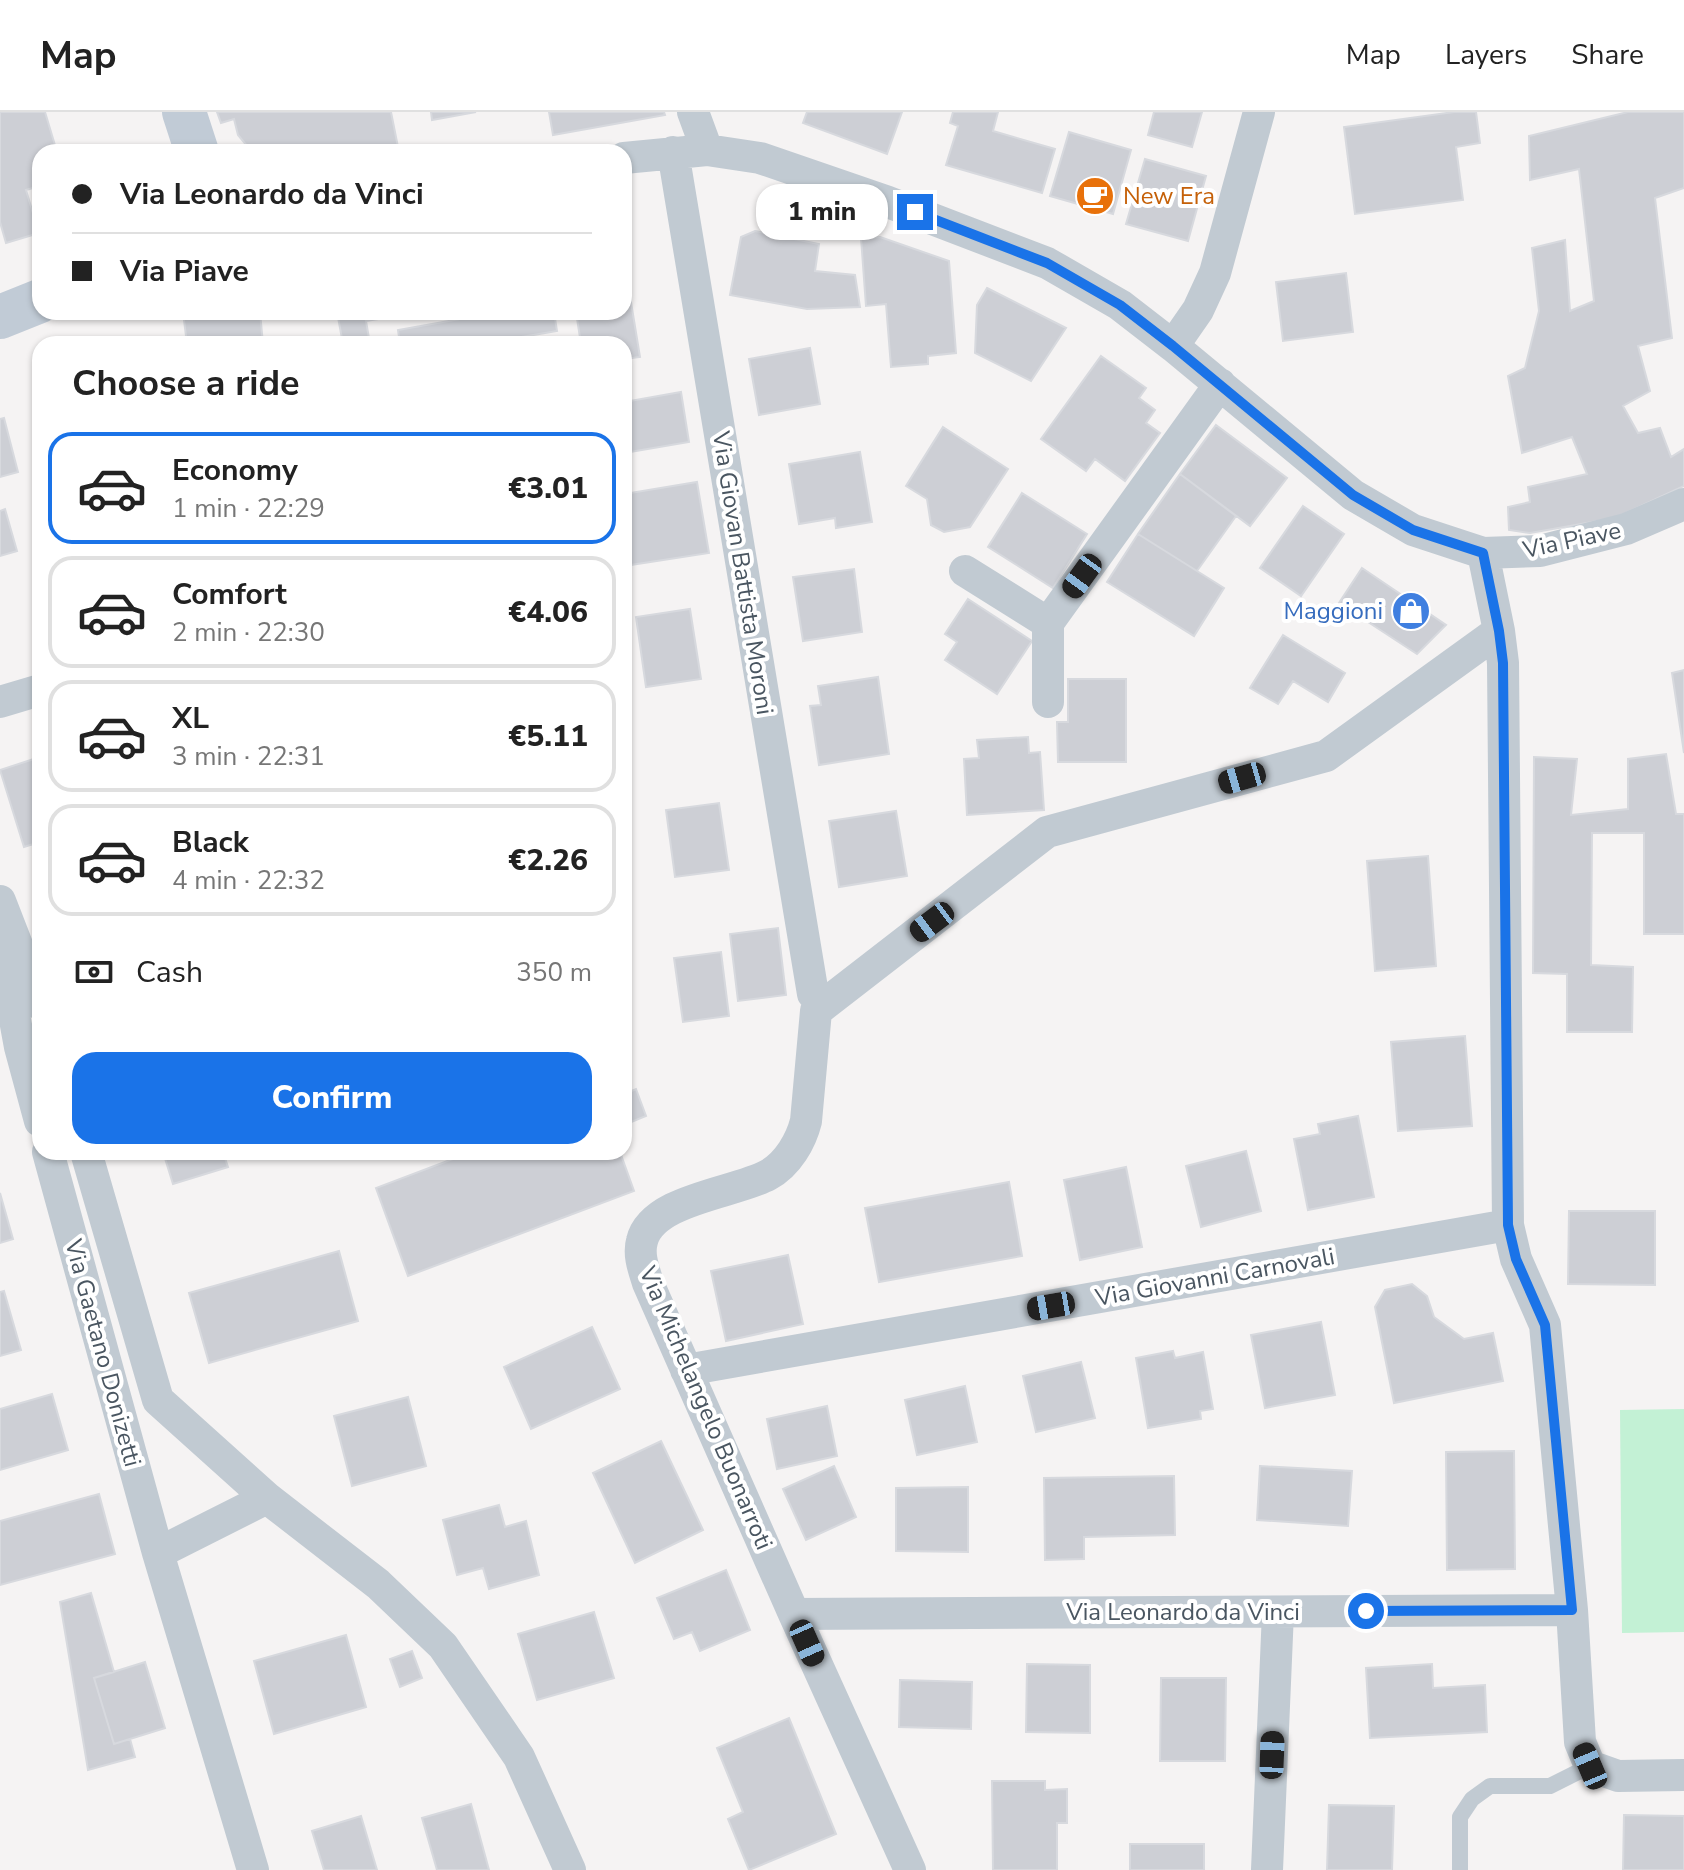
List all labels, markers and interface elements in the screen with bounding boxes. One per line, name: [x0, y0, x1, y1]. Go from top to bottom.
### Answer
text: Map: [40, 30, 117, 81]
text: Map: [1346, 36, 1401, 74]
text: Layers: [1445, 36, 1527, 74]
text: Share: [1571, 36, 1644, 74]
text: Via Leonardo da Vinci: [120, 174, 424, 215]
cafe icon: New Era: [1074, 175, 1116, 217]
place label: New Era: [1123, 180, 1215, 212]
callout: 1 min: [755, 184, 887, 240]
text: 1 min: [788, 194, 856, 229]
route end: [897, 194, 933, 230]
text: Via Piave: [120, 251, 249, 292]
text: Choose a ride: [72, 359, 300, 408]
street label: Via Giovan Battista Moroni: [705, 428, 781, 717]
text: Economy: [172, 450, 298, 491]
icon: car: [76, 452, 148, 524]
text: €3.01: [508, 468, 588, 509]
text: 1 min · 22:29: [172, 491, 325, 526]
street label: Via Piave: [1519, 514, 1624, 566]
car: [1058, 550, 1106, 602]
text: Comfort: [172, 574, 287, 615]
icon: car: [76, 576, 148, 648]
shop icon: Maggioni: [1390, 590, 1432, 632]
text: €4.06: [508, 592, 588, 633]
place label: Maggioni: [1284, 595, 1383, 627]
text: 2 min · 22:30: [172, 615, 325, 650]
text: XL: [172, 698, 209, 739]
icon: car: [76, 700, 148, 772]
text: €5.11: [508, 716, 588, 757]
text: 3 min · 22:31: [172, 739, 325, 774]
car: [1216, 760, 1268, 796]
text: Black: [172, 822, 249, 863]
icon: car: [76, 824, 148, 896]
text: €2.26: [508, 840, 588, 881]
text: 4 min · 22:32: [172, 863, 325, 898]
car: [906, 898, 958, 946]
icon: cash: [72, 950, 116, 994]
text: Cash: [136, 952, 203, 993]
text: 350 m: [516, 955, 592, 990]
button: Confirm: [72, 1052, 592, 1144]
street label: Via Gaetano Donizetti: [57, 1235, 149, 1470]
street label: Via Giovanni Carnovali: [1092, 1240, 1337, 1314]
street label: Via Michelangelo Buonarroti: [631, 1260, 780, 1555]
car: [1025, 1290, 1077, 1322]
route start: [1348, 1593, 1384, 1629]
street label: Via Leonardo da Vinci: [1065, 1596, 1300, 1628]
car: [786, 1616, 828, 1670]
car: [1259, 1731, 1285, 1779]
car: [1570, 1739, 1610, 1793]

